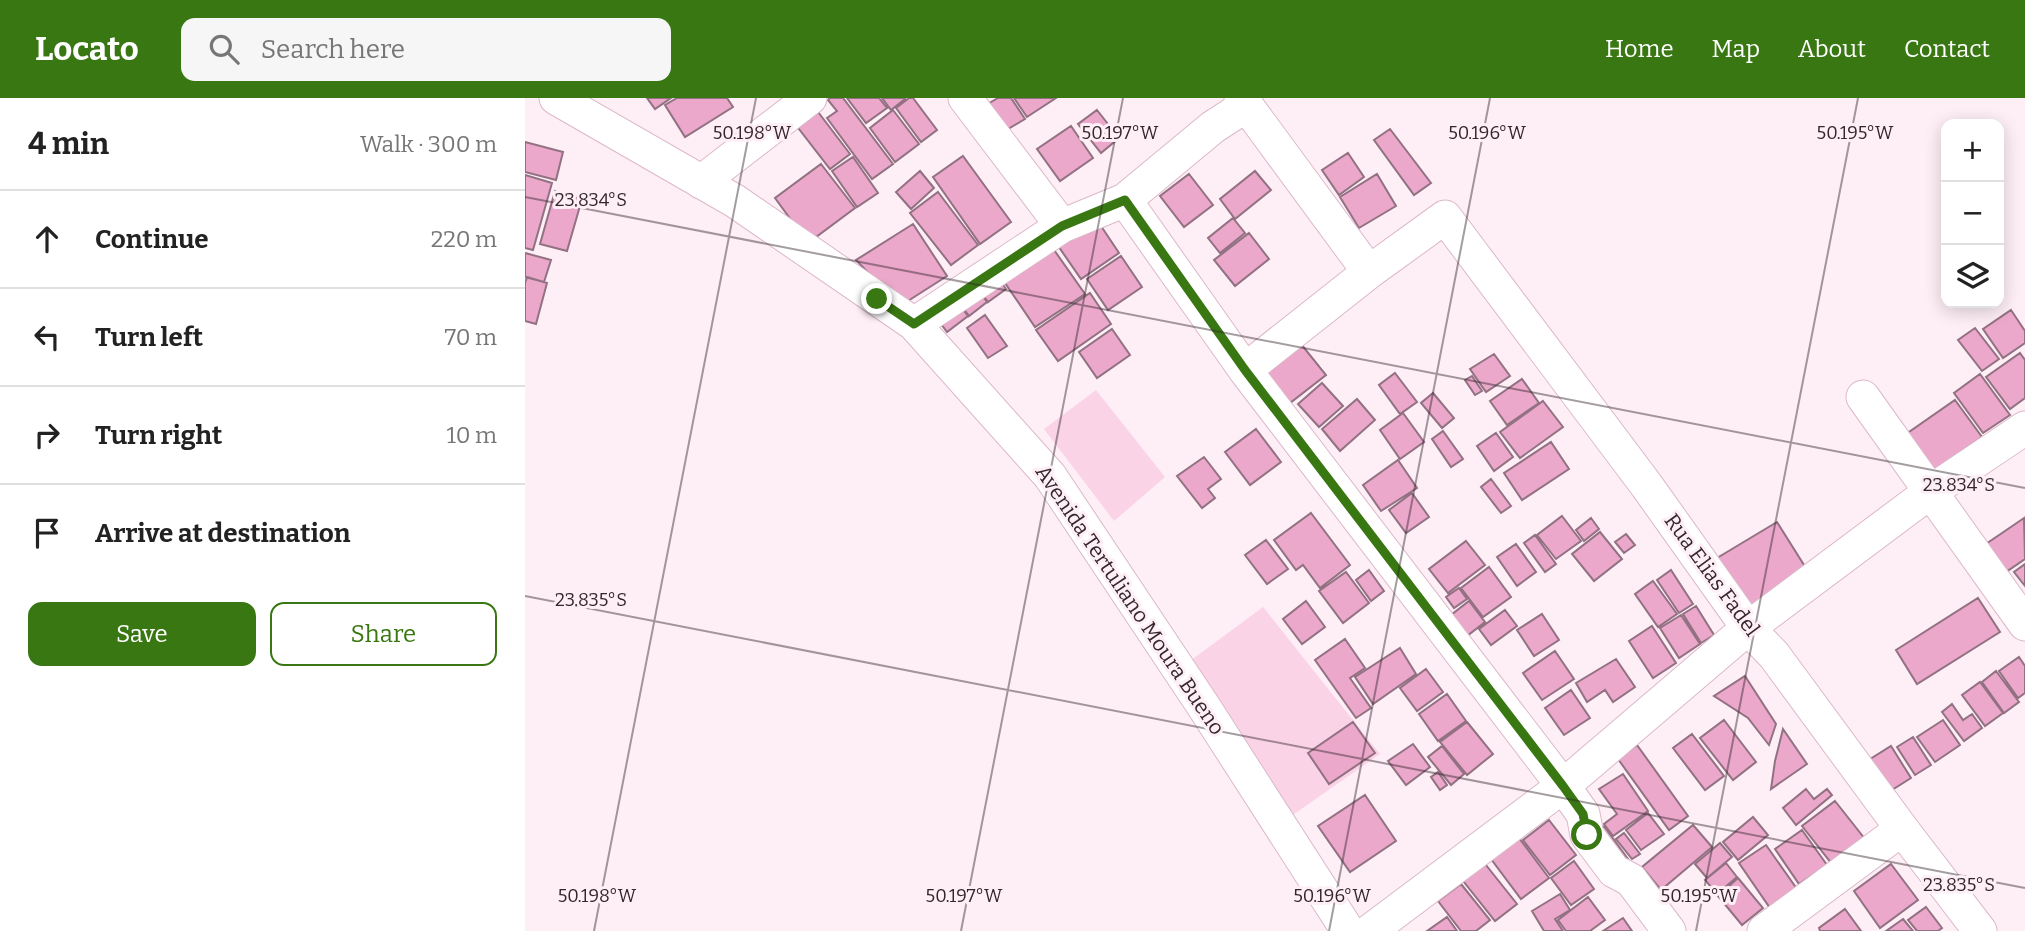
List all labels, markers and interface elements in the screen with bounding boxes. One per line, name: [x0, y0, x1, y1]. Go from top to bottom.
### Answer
search box: [181, 18, 671, 81]
text: Locato: [35, 29, 139, 69]
icon: search: [205, 30, 243, 68]
text: Search here: [261, 34, 405, 65]
text: Home: [1605, 35, 1674, 63]
text: Map: [1712, 35, 1760, 63]
text: About: [1798, 35, 1866, 63]
text: Contact: [1904, 35, 1990, 63]
map controls: [1941, 119, 2004, 308]
button: +: [1941, 119, 2004, 182]
text: 50.198°W: [713, 122, 792, 144]
text: 50.197°W: [1082, 122, 1159, 144]
text: 50.196°W: [1448, 122, 1526, 144]
text: 50.195°W: [1817, 122, 1894, 144]
text: 4 min: [28, 126, 109, 162]
text: Walk · 300 m: [360, 130, 497, 158]
button: −: [1941, 182, 2004, 245]
text: 23.834°S: [555, 189, 627, 211]
icon: ahead: [28, 220, 66, 258]
text: Continue: [95, 224, 209, 255]
text: 220 m: [431, 225, 497, 253]
button: layers: [1941, 245, 2004, 308]
route end: [861, 283, 892, 314]
icon: left: [28, 318, 66, 356]
text: Turn left: [95, 322, 203, 353]
text: 70 m: [445, 323, 497, 351]
icon: right: [28, 416, 66, 454]
text: Turn right: [95, 420, 222, 451]
text: 10 m: [446, 421, 497, 449]
street label: Avenida Tertuliano Moura Bueno: [1030, 460, 1230, 740]
text: 23.834°S: [1923, 474, 1995, 496]
street label: Rua Elias Fadel: [1659, 508, 1765, 642]
icon: arrive: [28, 514, 66, 552]
text: Arrive at destination: [95, 518, 350, 549]
text: 23.835°S: [555, 589, 627, 611]
button: Save: [28, 602, 256, 666]
button: Share: [270, 602, 497, 666]
route start: [1571, 819, 1602, 850]
text: 23.835°S: [1923, 874, 1995, 896]
text: 50.198°W: [558, 885, 637, 907]
text: 50.197°W: [926, 885, 1003, 907]
text: 50.196°W: [1293, 885, 1371, 907]
text: 50.195°W: [1661, 885, 1738, 907]

